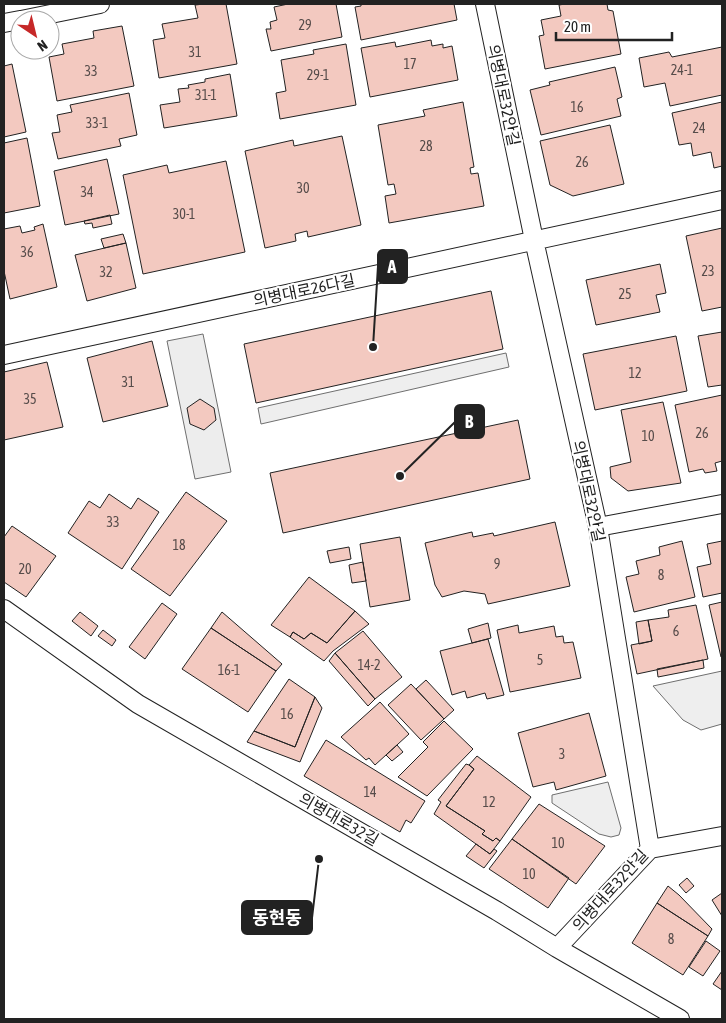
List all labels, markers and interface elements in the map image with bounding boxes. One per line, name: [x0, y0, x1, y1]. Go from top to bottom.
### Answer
north arrow: [10, 10, 60, 60]
scale bar: [556, 10, 672, 42]
house number: 29: [298, 17, 312, 33]
text: 20 m: [564, 18, 591, 35]
text: N: [34, 37, 50, 55]
street label: 의병대로32안길: [484, 43, 524, 147]
house number: 31: [188, 44, 202, 60]
house number: 17: [403, 56, 417, 72]
house number: 24-1: [671, 62, 693, 78]
house number: 33: [84, 63, 98, 79]
house number: 29-1: [307, 67, 329, 83]
house number: 31-1: [195, 87, 217, 103]
house number: 16: [570, 99, 584, 115]
house number: 33-1: [86, 115, 108, 131]
house number: 24: [692, 120, 706, 136]
house number: 28: [419, 138, 433, 154]
house number: 26: [575, 154, 589, 170]
house number: 30: [296, 180, 310, 196]
house number: 34: [80, 184, 94, 200]
house number: 30-1: [173, 206, 195, 222]
house number: 36: [20, 244, 34, 260]
callout: A: [378, 250, 407, 283]
text: A: [387, 256, 397, 277]
house number: 23: [701, 263, 715, 279]
house number: 32: [99, 264, 113, 280]
street label: 의병대로26다길: [252, 270, 356, 310]
house number: 25: [618, 286, 632, 302]
house number: 12: [628, 365, 642, 381]
house number: 31: [121, 374, 135, 390]
house number: 35: [23, 391, 37, 407]
callout: B: [455, 405, 484, 438]
text: B: [465, 411, 474, 432]
house number: 26: [695, 425, 709, 441]
house number: 10: [641, 428, 655, 444]
street label: 의병대로32안길: [569, 439, 609, 543]
house number: 33: [106, 514, 120, 530]
house number: 18: [172, 537, 186, 553]
house number: 9: [494, 556, 500, 572]
house number: 20: [18, 561, 32, 577]
house number: 8: [658, 567, 665, 583]
house number: 6: [673, 623, 680, 639]
house number: 5: [537, 652, 543, 668]
house number: 14-2: [357, 657, 381, 673]
house number: 16-1: [218, 662, 240, 678]
house number: 16: [280, 706, 294, 722]
house number: 3: [559, 746, 565, 762]
house number: 14: [363, 784, 377, 800]
street label: 의병대로32길: [296, 789, 382, 849]
house number: 12: [482, 794, 496, 810]
house number: 10: [551, 835, 565, 851]
street label: 의병대로32안길: [569, 846, 651, 934]
house number: 10: [522, 866, 536, 882]
callout: 동현동: [242, 901, 312, 934]
text: 동현동: [252, 907, 302, 928]
house number: 8: [668, 931, 675, 947]

